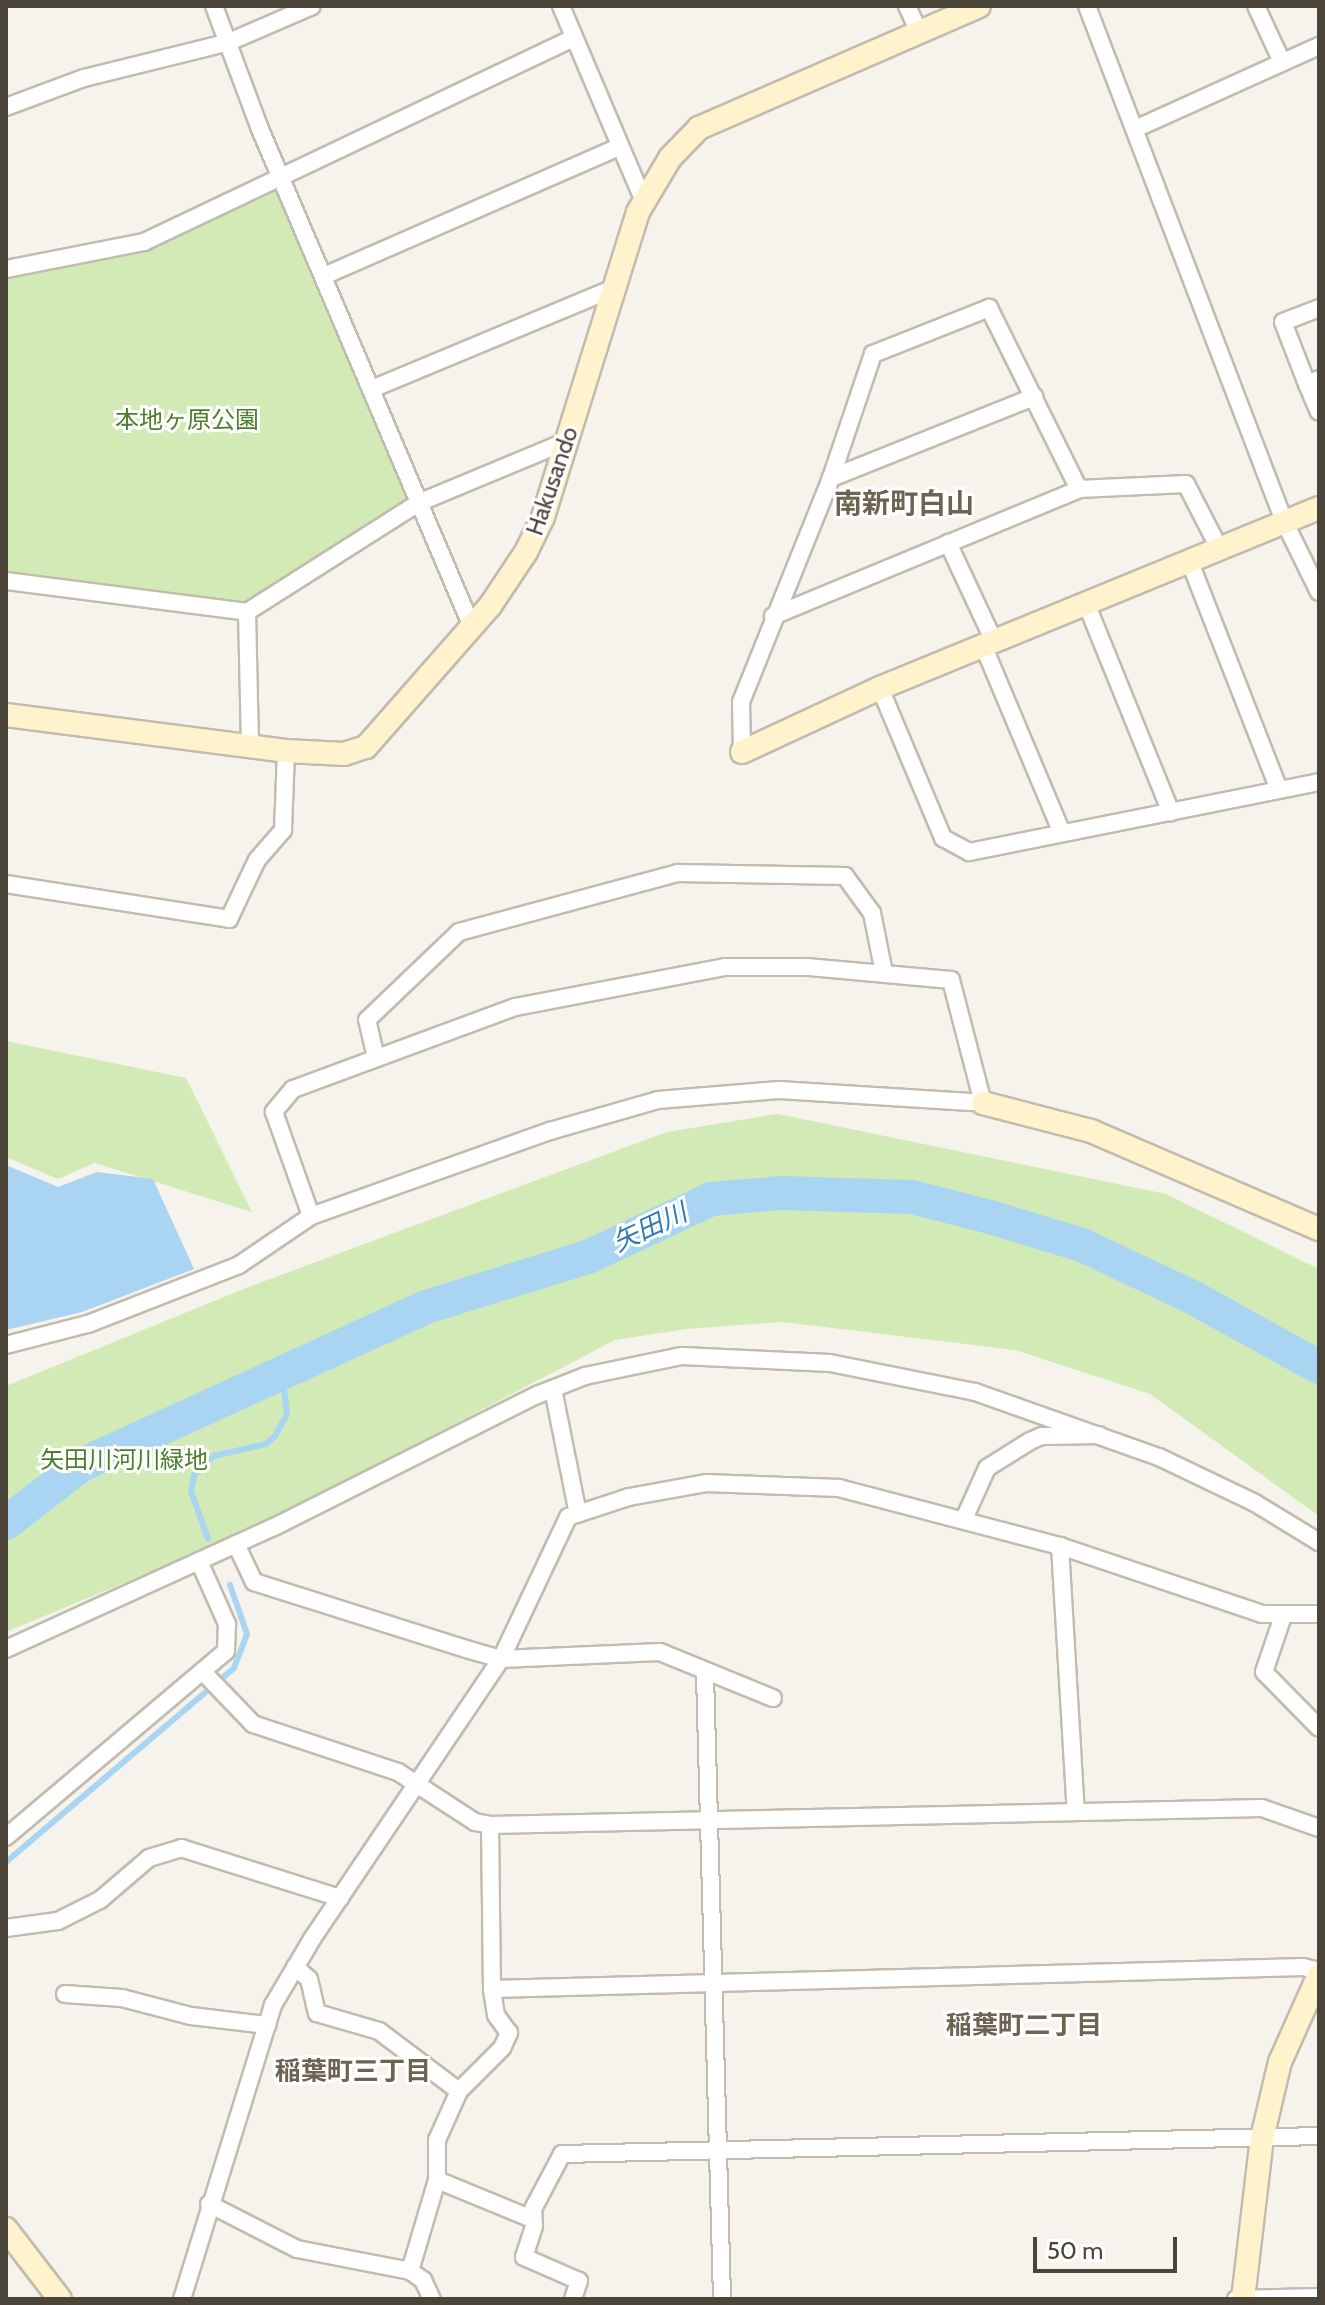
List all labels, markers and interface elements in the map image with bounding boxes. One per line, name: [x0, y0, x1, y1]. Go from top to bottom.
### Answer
park label: 本地ヶ原公園: [115, 406, 259, 434]
street label: Hakusando: [520, 423, 584, 539]
district label: 南新町白山: [834, 486, 974, 520]
water label: 矢田川: [608, 1197, 692, 1259]
park label: 矢田川河川緑地: [40, 1446, 208, 1474]
district label: 稲葉町二丁目: [946, 2010, 1102, 2042]
district label: 稲葉町三丁目: [275, 2056, 431, 2088]
scale bar: [1037, 2221, 1181, 2271]
text: 50 m: [1047, 2236, 1103, 2265]

